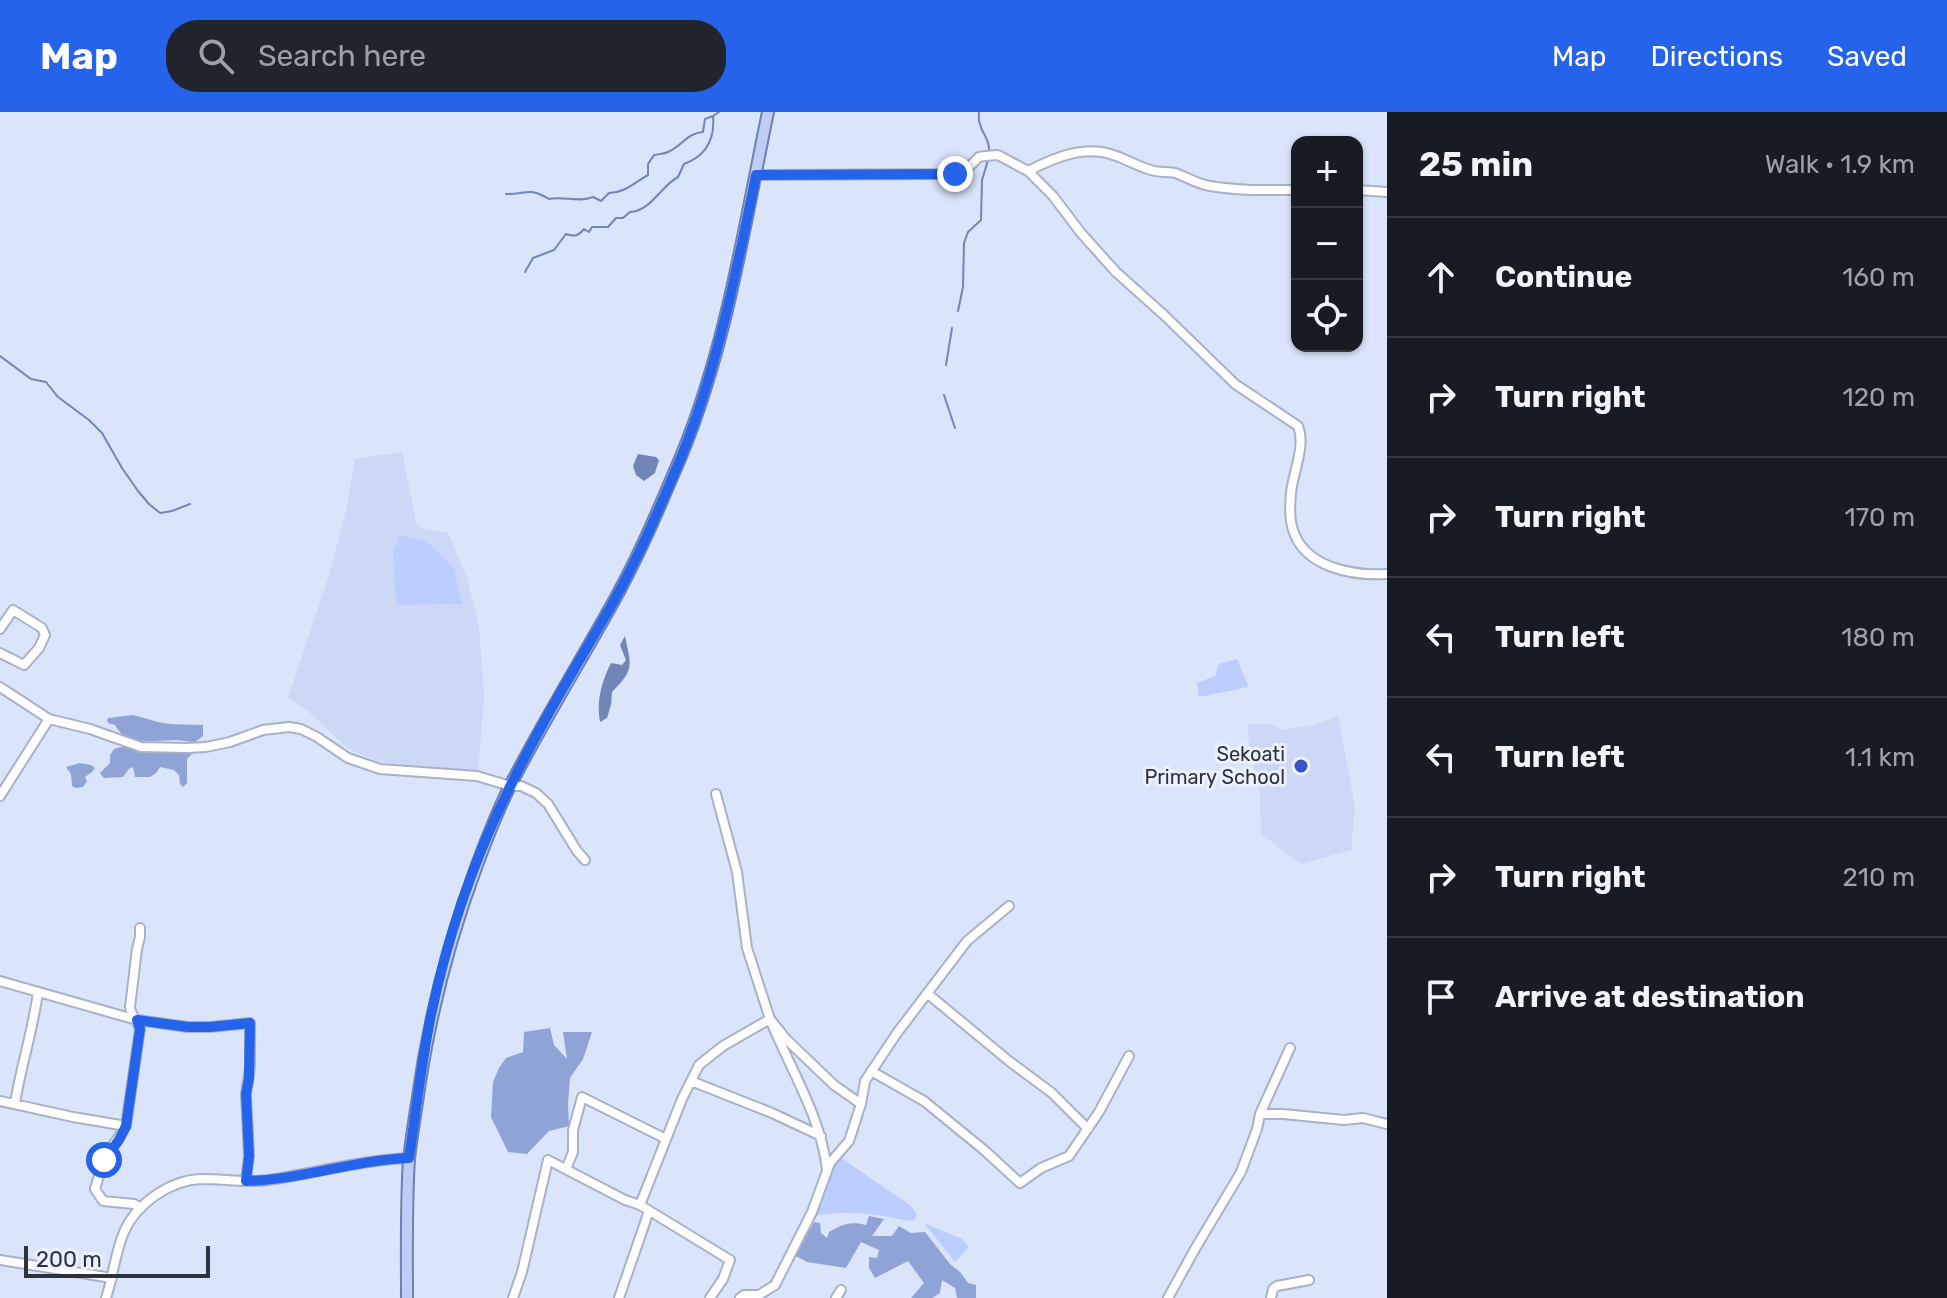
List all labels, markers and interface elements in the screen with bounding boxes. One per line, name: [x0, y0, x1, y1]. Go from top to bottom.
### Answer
search box: [166, 20, 726, 92]
text: Map: [40, 33, 118, 79]
icon: search: [194, 34, 238, 78]
text: Search here: [258, 38, 426, 74]
text: Map: [1552, 40, 1606, 73]
text: Directions: [1650, 40, 1783, 73]
text: Saved: [1827, 40, 1907, 73]
map controls: [1291, 136, 1363, 352]
button: +: [1291, 136, 1363, 208]
text: 25 min: [1419, 144, 1533, 185]
text: Walk · 1.9 km: [1765, 149, 1915, 180]
route end: [937, 156, 973, 192]
button: −: [1291, 208, 1363, 280]
icon: ahead: [1419, 255, 1463, 299]
text: Continue: [1495, 259, 1632, 295]
text: 160 m: [1842, 262, 1915, 293]
button: locate: [1291, 280, 1363, 352]
icon: right: [1419, 375, 1463, 419]
text: Turn right: [1495, 379, 1646, 415]
text: 120 m: [1843, 382, 1915, 413]
icon: right: [1419, 495, 1463, 539]
text: Turn right: [1495, 499, 1646, 535]
text: 170 m: [1845, 502, 1915, 533]
icon: left: [1419, 615, 1463, 659]
text: Turn left: [1495, 619, 1625, 655]
text: 180 m: [1841, 622, 1915, 653]
icon: left: [1419, 735, 1463, 779]
text: Turn left: [1495, 739, 1625, 775]
place label: Sekoati Primary School: [1144, 742, 1285, 789]
text: 1.1 km: [1845, 742, 1915, 773]
marker: Sekoati Primary School: [1292, 757, 1310, 775]
icon: right: [1419, 855, 1463, 899]
text: Turn right: [1495, 859, 1646, 895]
text: 210 m: [1843, 862, 1915, 893]
icon: arrive: [1419, 975, 1463, 1019]
text: Arrive at destination: [1495, 979, 1805, 1015]
route start: [86, 1142, 122, 1178]
scale bar: [24, 1242, 210, 1278]
text: 200 m: [36, 1246, 102, 1273]

